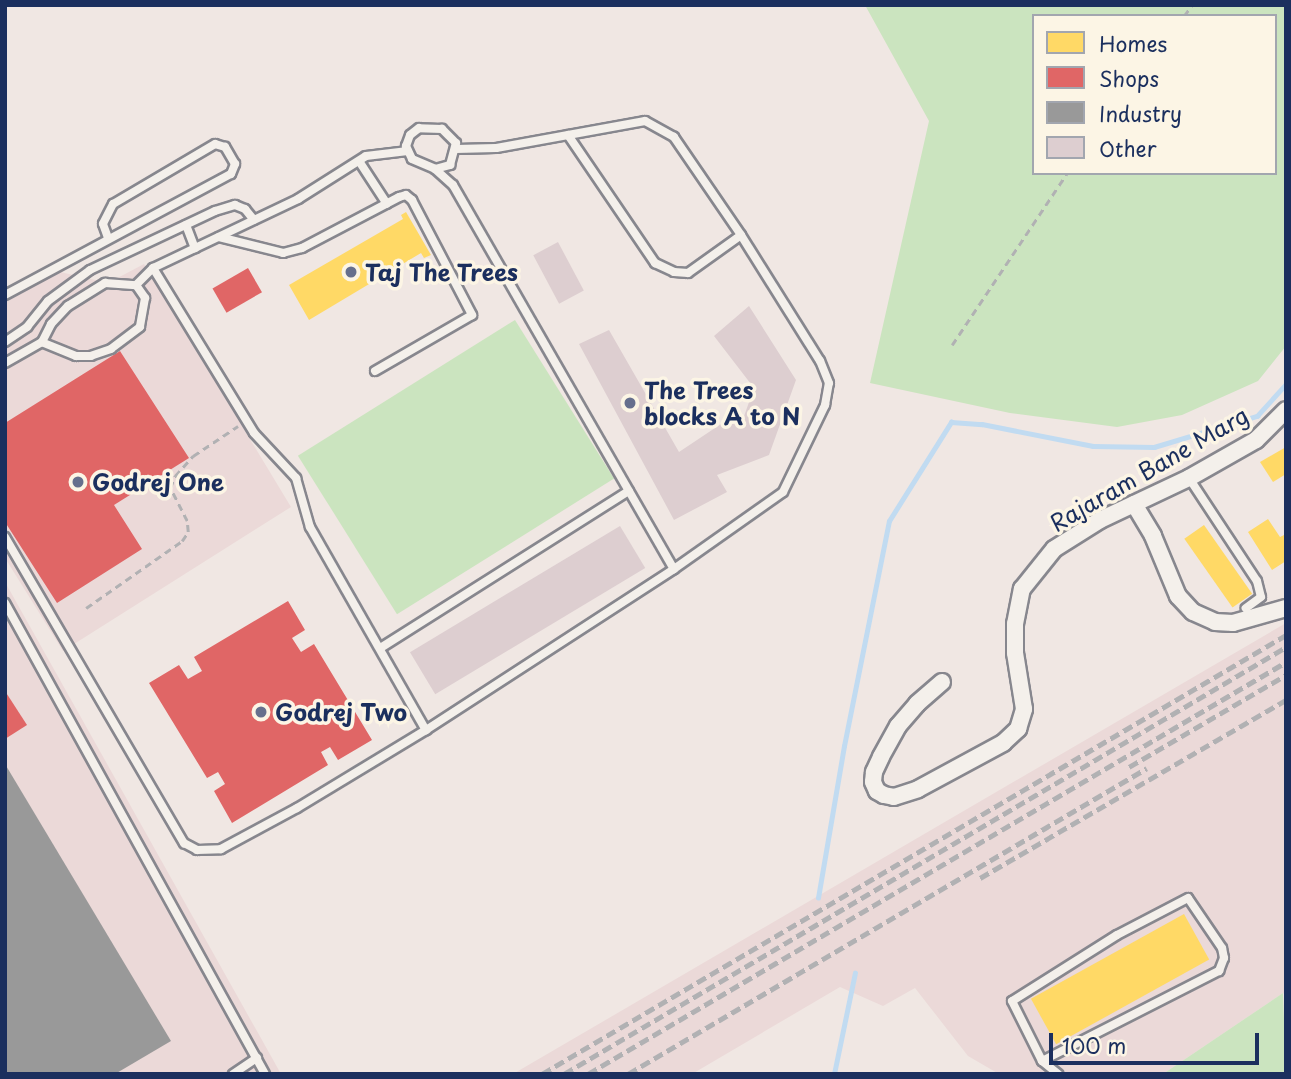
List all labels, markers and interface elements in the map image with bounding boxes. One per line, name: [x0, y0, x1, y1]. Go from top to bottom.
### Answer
legend: [1032, 14, 1277, 175]
text: Homes: [1099, 27, 1167, 59]
text: Shops: [1099, 62, 1159, 94]
text: Industry: [1099, 97, 1182, 129]
text: Other: [1099, 132, 1157, 164]
place label: Taj The Trees: [365, 258, 519, 286]
marker: Taj The Trees: [343, 264, 359, 280]
place label: The Trees blocks A to N: [644, 376, 800, 430]
marker: The Trees blocks A to N: [622, 395, 638, 411]
street label: Rajaram Bane Marg: [1044, 400, 1254, 538]
place label: Godrej One: [92, 468, 224, 496]
marker: Godrej One: [70, 474, 86, 490]
place label: Godrej Two: [275, 698, 408, 726]
marker: Godrej Two: [253, 704, 269, 720]
scale bar: [1053, 1020, 1263, 1064]
text: 100 m: [1062, 1029, 1126, 1061]

